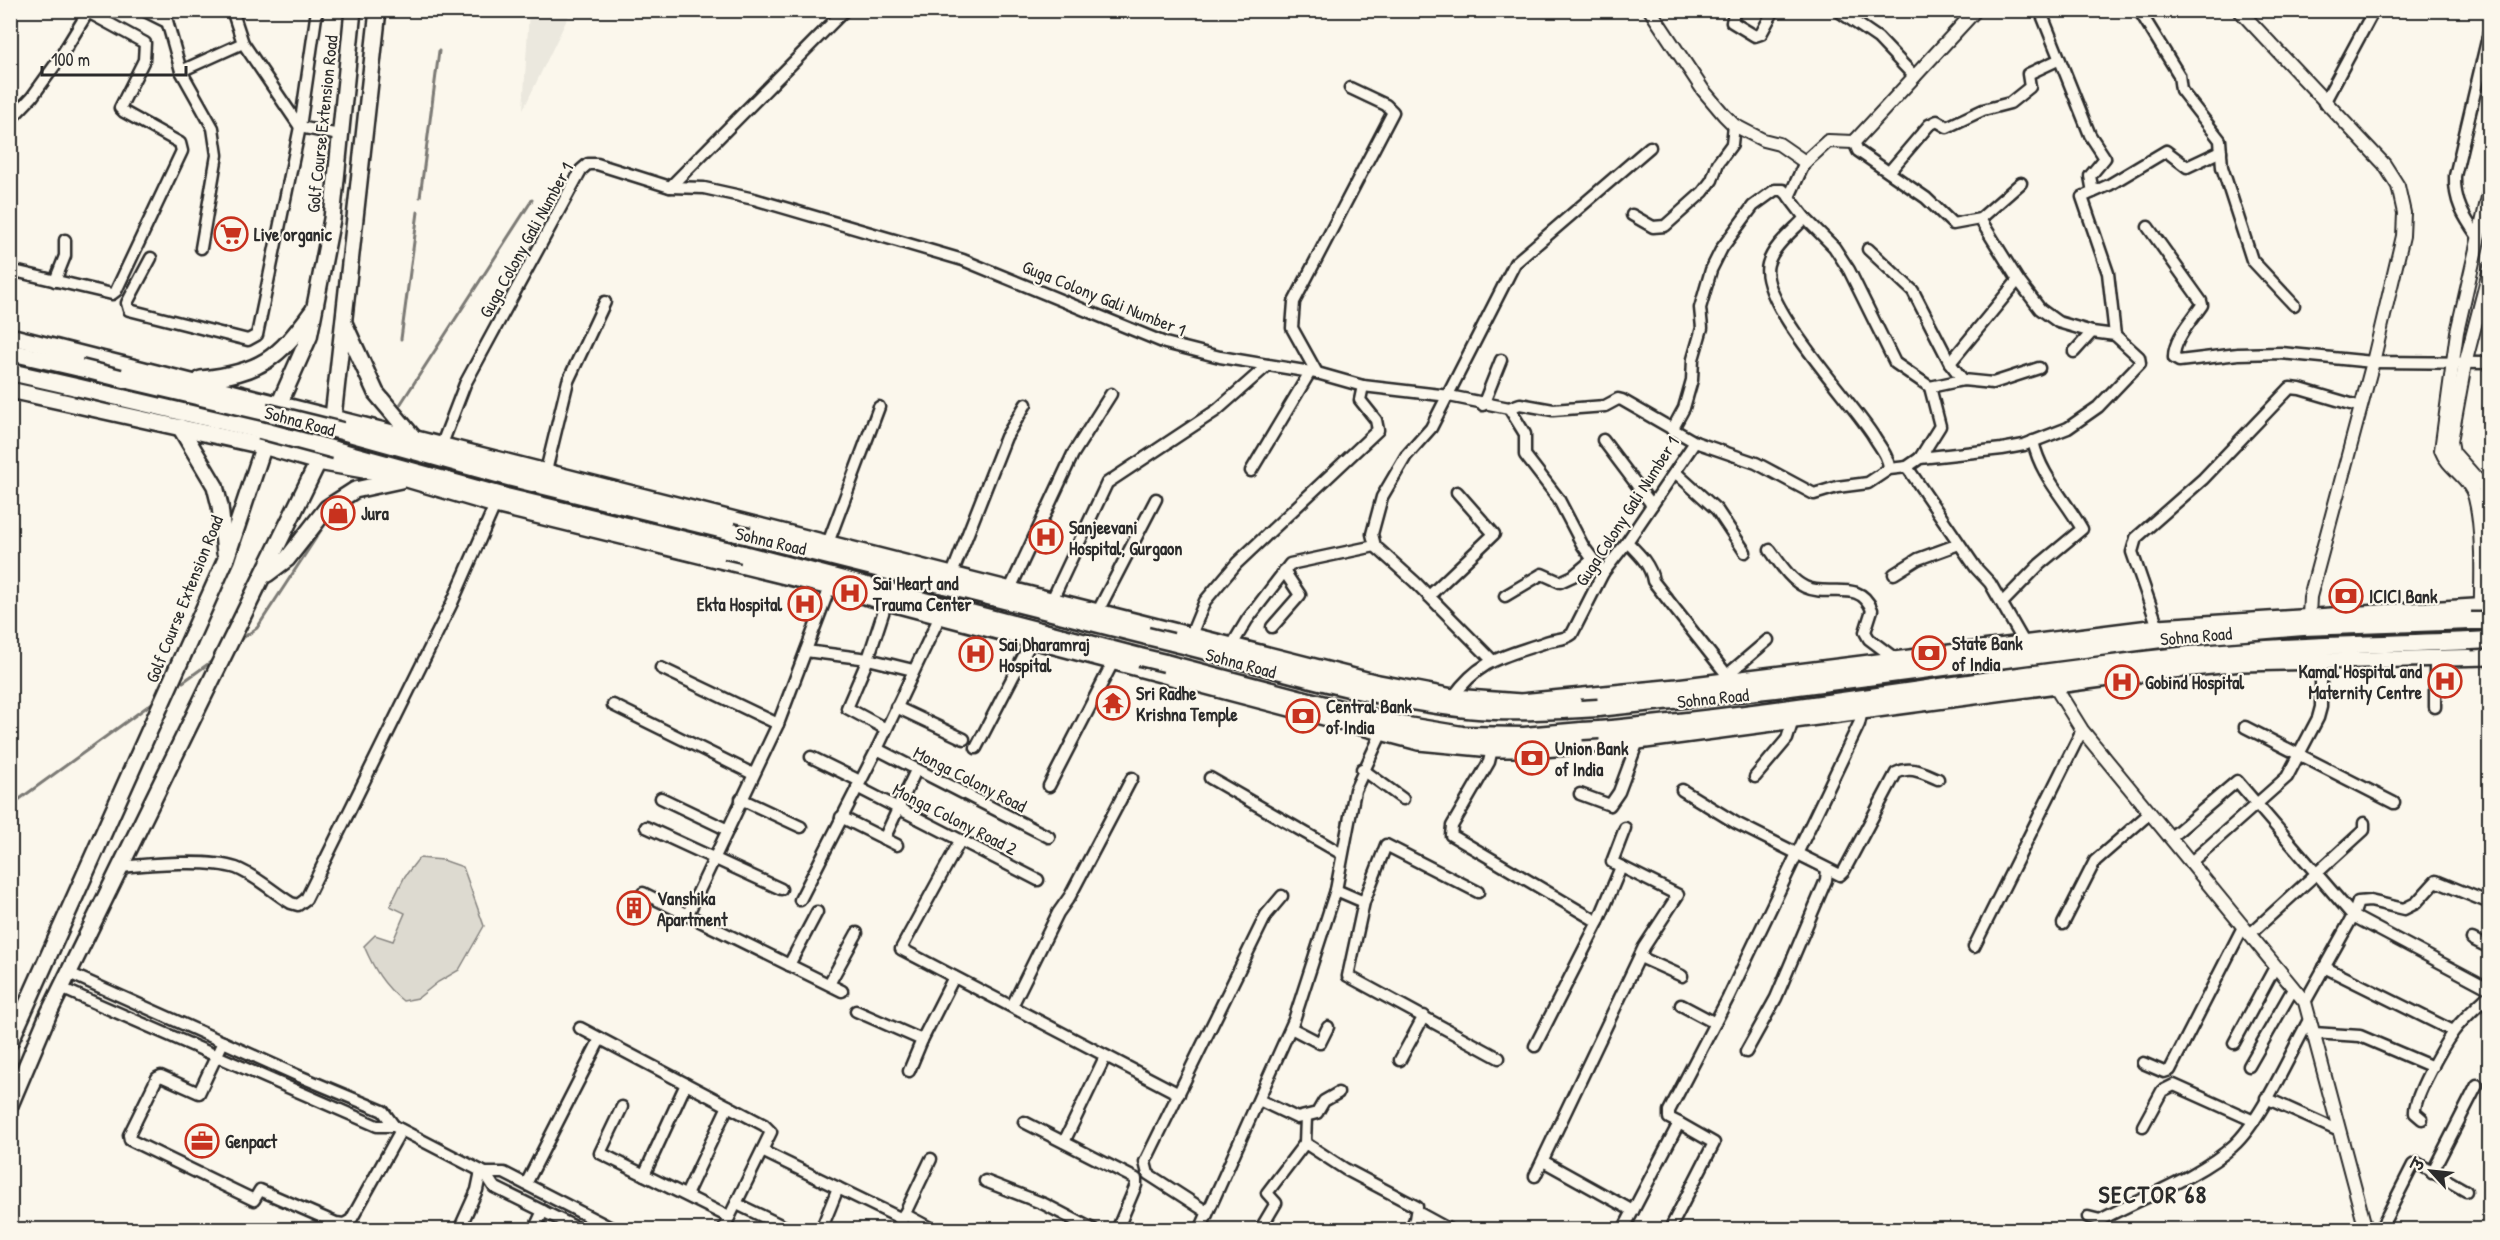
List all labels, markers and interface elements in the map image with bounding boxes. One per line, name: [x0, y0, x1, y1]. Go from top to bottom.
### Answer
street label: Golf Course Extension Road: [300, 34, 344, 214]
scale bar: [42, 39, 186, 77]
text: 100 m: [51, 47, 90, 72]
street label: Guga Colony Gali Number 1: [473, 158, 579, 322]
supermarket icon: Live organic: [213, 216, 249, 252]
place label: Live organic: [254, 222, 333, 248]
street label: Guga Colony Gali Number 1: [1019, 254, 1189, 342]
street label: Sohna Road: [262, 400, 338, 442]
street label: Guga Colony Gali Number 1: [1569, 431, 1685, 591]
shop icon: Jura: [320, 495, 356, 531]
place label: Jura: [361, 501, 390, 526]
street label: Golf Course Extension Road: [139, 512, 229, 686]
place label: Sanjeevani Hospital, Gurgaon: [1069, 515, 1182, 562]
hospital icon: Sanjeevani Hospital, Gurgaon: [1028, 519, 1064, 555]
street label: Sohna Road: [733, 521, 809, 561]
place label: Sai Heart and Trauma Center: [872, 571, 972, 617]
hospital icon: Sai Heart and Trauma Center: [832, 575, 868, 611]
bank icon: ICICI Bank: [2328, 578, 2364, 614]
place label: ICICI Bank: [2369, 584, 2438, 609]
hospital icon: Ekta Hospital: [787, 586, 823, 622]
place label: Ekta Hospital: [697, 592, 783, 618]
street label: Sohna Road: [2159, 620, 2233, 652]
place label: State Bank of India: [1952, 631, 2023, 677]
place label: Sai Dharamraj Hospital: [999, 632, 1090, 679]
bank icon: State Bank of India: [1911, 635, 1947, 671]
hospital icon: Sai Dharamraj Hospital: [958, 636, 994, 672]
street label: Sohna Road: [1203, 642, 1279, 684]
place label: Kamal Hospital and Maternity Centre: [2299, 659, 2423, 706]
hospital icon: Kamal Hospital and Maternity Centre: [2427, 663, 2463, 699]
hospital icon: Gobind Hospital: [2104, 664, 2140, 700]
place label: Gobind Hospital: [2145, 670, 2245, 696]
place label: Sri Radhe Krishna Temple: [1136, 681, 1239, 728]
street label: Sohna Road: [1676, 682, 1750, 714]
temple icon: Sri Radhe Krishna Temple: [1095, 685, 1131, 721]
place label: Central Bank of India: [1326, 694, 1413, 740]
bank icon: Central Bank of India: [1285, 698, 1321, 734]
place label: Union Bank of India: [1555, 736, 1629, 782]
street label: Monga Colony Road: [909, 740, 1031, 818]
bank icon: Union Bank of India: [1514, 740, 1550, 776]
street label: Monga Colony Road 2: [889, 777, 1022, 861]
place label: Vanshika Apartment: [657, 886, 728, 933]
building icon: Vanshika Apartment: [616, 890, 652, 926]
office icon: Genpact: [184, 1123, 220, 1159]
place label: Genpact: [225, 1129, 278, 1155]
north arrow: [2401, 1141, 2461, 1201]
text: उ: [2405, 1153, 2430, 1176]
district label: SECTOR 68: [2098, 1178, 2208, 1210]

